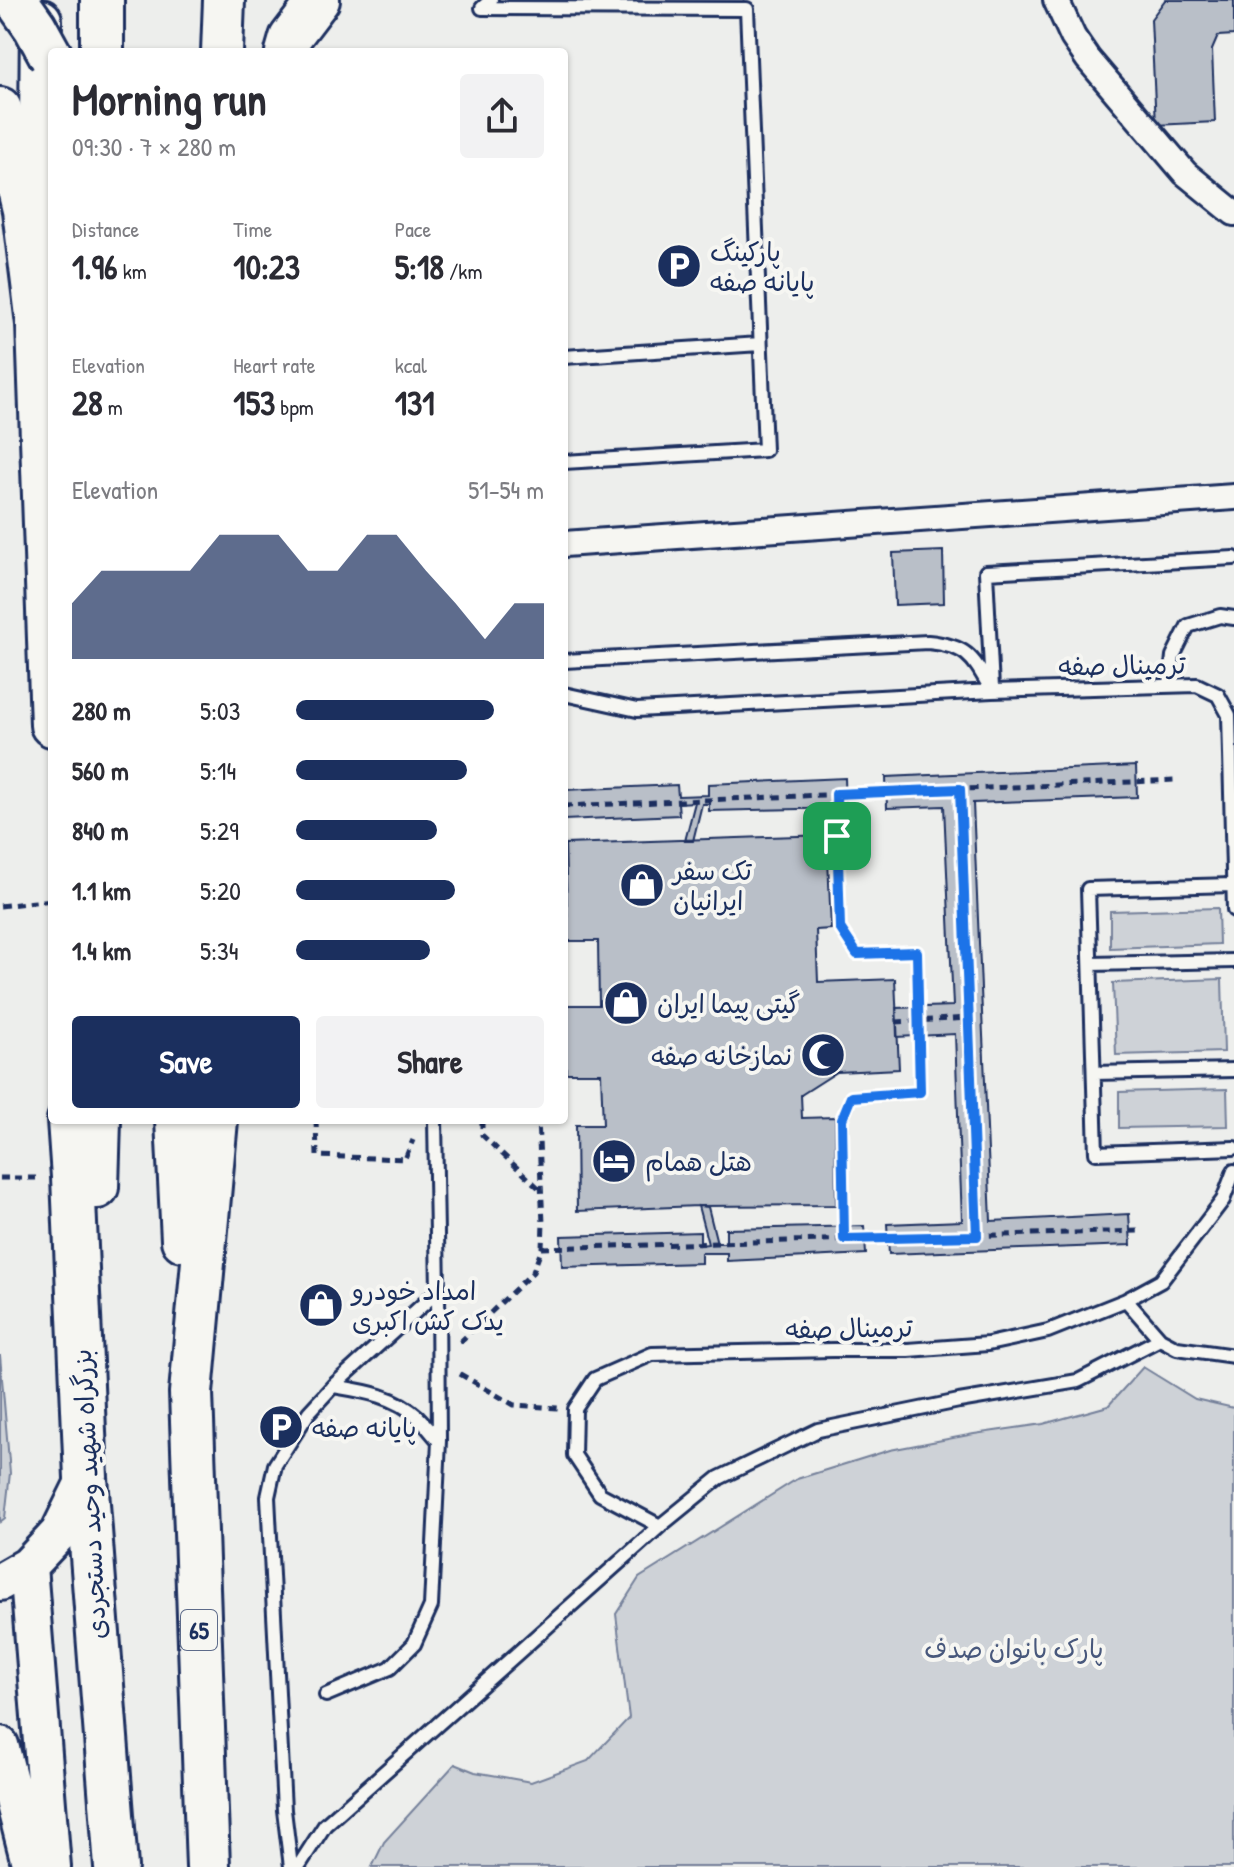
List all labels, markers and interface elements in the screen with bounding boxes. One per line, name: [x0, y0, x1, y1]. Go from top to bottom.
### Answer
text: Morning run: [72, 69, 267, 129]
button: share: [460, 74, 544, 158]
text: 09:30 · 7 × 280 m: [72, 129, 236, 164]
text: Distance: [72, 214, 139, 244]
text: Time: [233, 214, 272, 244]
text: Pace: [395, 214, 431, 244]
place label: پارکینگ پایانه صفه: [710, 234, 815, 299]
parking icon: پارکینگ پایانه صفه: [655, 242, 703, 290]
text: 1.96: [72, 244, 118, 290]
text: 10:23: [233, 244, 300, 290]
text: 5:18: [395, 244, 444, 290]
text: km: [118, 256, 147, 286]
text: /km: [444, 256, 482, 286]
text: Elevation: [72, 350, 145, 380]
text: Heart rate: [233, 350, 316, 380]
text: kcal: [395, 350, 427, 380]
text: 28: [72, 380, 103, 426]
text: 153: [233, 380, 275, 426]
text: 131: [395, 380, 435, 426]
text: m: [103, 392, 123, 422]
text: bpm: [275, 392, 314, 422]
text: Elevation: [72, 472, 158, 507]
text: 51–54 m: [468, 472, 544, 507]
street label: ترمینال صفه: [1058, 646, 1186, 684]
text: 280 m: [72, 693, 131, 728]
text: 5:03: [200, 693, 240, 728]
text: 560 m: [72, 753, 129, 788]
text: 5:14: [200, 753, 236, 788]
pin: [803, 802, 871, 870]
text: 840 m: [72, 813, 128, 848]
text: 5:29: [200, 813, 239, 848]
icon: arrive: [815, 814, 859, 858]
place label: تک سفر ایرانیان: [671, 853, 752, 918]
shop icon: تک سفر ایرانیان: [618, 861, 666, 909]
text: 1.1 km: [72, 873, 131, 908]
text: 5:20: [200, 873, 241, 908]
text: 1.4 km: [72, 933, 131, 968]
text: 5:34: [200, 933, 238, 968]
shop icon: گیتی پیما ایران: [602, 979, 650, 1027]
place label: گیتی پیما ایران: [657, 986, 800, 1021]
button: Save: [72, 1016, 300, 1108]
button: Share: [316, 1016, 544, 1108]
mosque icon: نمازخانه صفه: [799, 1031, 847, 1079]
place label: نمازخانه صفه: [651, 1038, 792, 1073]
hotel icon: هتل همام: [590, 1137, 638, 1185]
place label: هتل همام: [645, 1144, 752, 1182]
place label: امداد خودرو یدک کش اکبری: [350, 1273, 504, 1338]
shop icon: امداد خودرو یدک کش اکبری: [297, 1281, 345, 1329]
street label: ترمینال صفه: [785, 1309, 913, 1347]
street label: بزرگراه شهید وحید دستجردی: [64, 1348, 114, 1640]
parking icon: پایانه صفه: [257, 1403, 305, 1451]
place label: پایانه صفه: [312, 1410, 417, 1445]
road number: 65: [181, 1610, 217, 1650]
park label: پارک بانوان صدف: [924, 1631, 1104, 1666]

